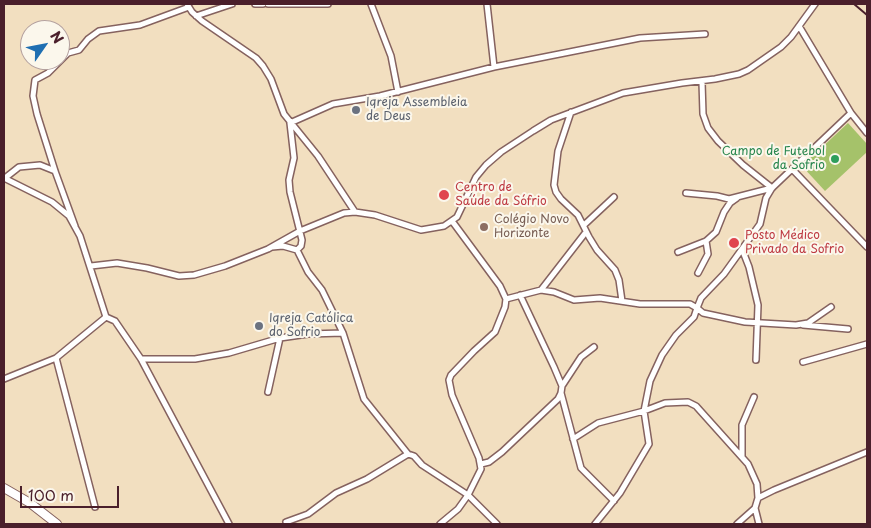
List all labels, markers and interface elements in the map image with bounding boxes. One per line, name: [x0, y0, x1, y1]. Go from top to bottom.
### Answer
north arrow: [20, 20, 70, 70]
text: N: [45, 27, 69, 47]
place label: Igreja Assembleia de Deus: [366, 96, 467, 124]
marker: Igreja Assembleia de Deus: [350, 104, 362, 116]
place label: Campo de Futebol da Sofrio: [722, 145, 825, 173]
marker: Campo de Futebol da Sofrio: [829, 153, 841, 165]
place label: Centro de Saúde da Sófrio: [455, 181, 547, 209]
marker: Centro de Saúde da Sófrio: [437, 188, 451, 202]
place label: Colégio Novo Horizonte: [494, 213, 569, 241]
marker: Colégio Novo Horizonte: [478, 221, 490, 233]
place label: Posto Médico Privado da Sofrio: [745, 229, 844, 257]
marker: Posto Médico Privado da Sofrio: [727, 236, 741, 250]
place label: Igreja Católica do Sofrio: [269, 312, 353, 340]
marker: Igreja Católica do Sofrio: [253, 320, 265, 332]
scale bar: [22, 476, 121, 508]
text: 100 m: [28, 483, 74, 506]

